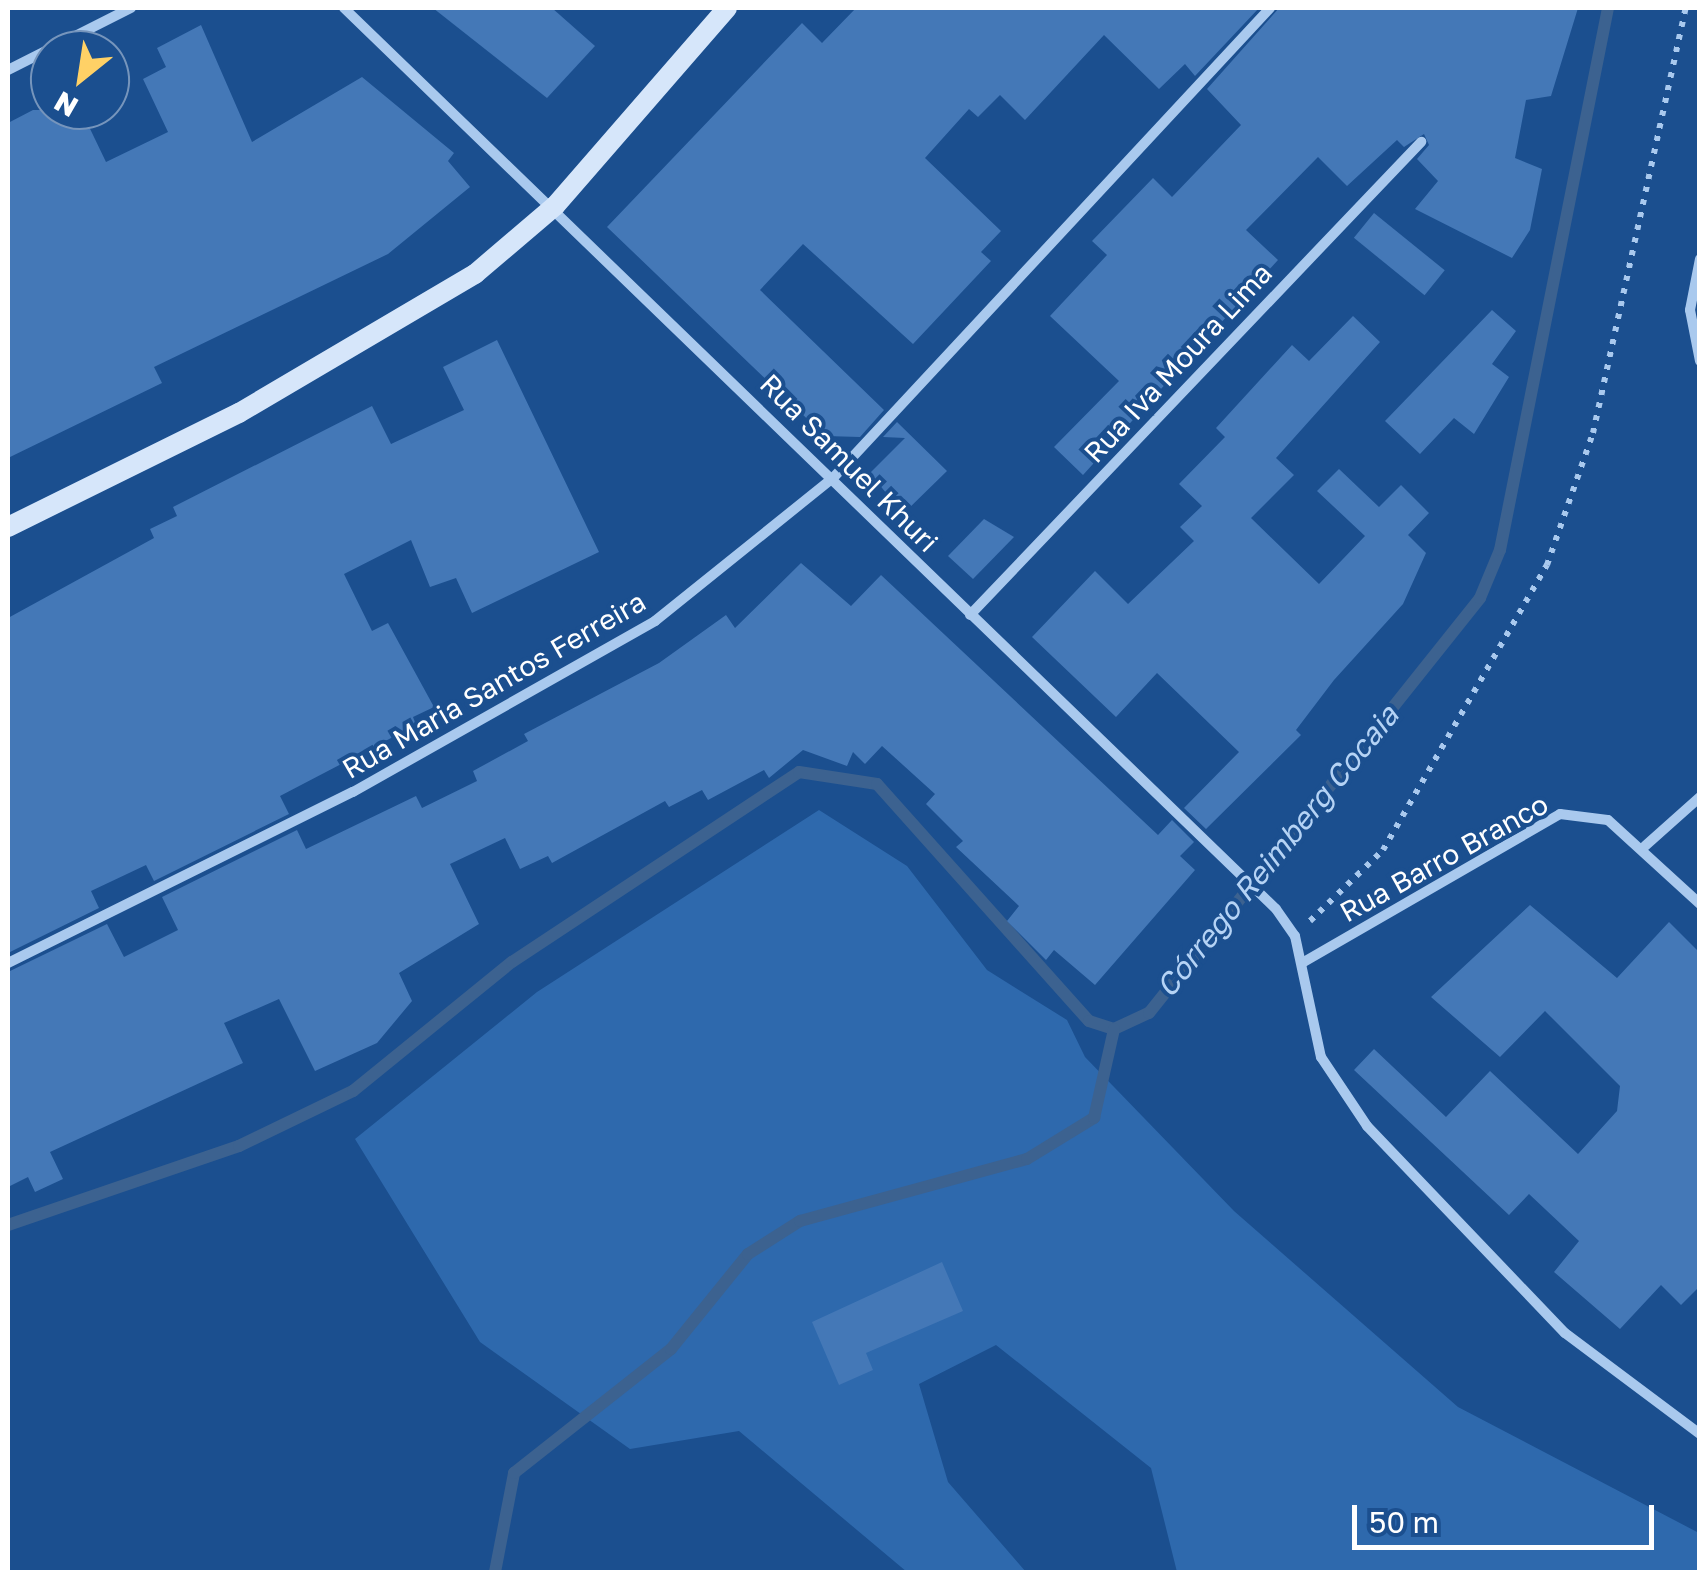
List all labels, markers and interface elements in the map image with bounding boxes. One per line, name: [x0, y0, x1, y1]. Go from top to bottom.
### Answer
north arrow: [30, 30, 130, 130]
text: N: [48, 85, 83, 124]
street label: Rua Iva Moura Lima: [1077, 256, 1279, 470]
street label: Rua Samuel Khuri: [753, 367, 945, 559]
street label: Rua Maria Santos Ferreira: [337, 584, 651, 786]
water label: Córrego Reimberg Cocaia: [1148, 698, 1406, 1004]
street label: Rua Barro Branco: [1334, 787, 1554, 929]
scale bar: [1357, 1485, 1660, 1547]
text: 50 m: [1369, 1504, 1439, 1540]

